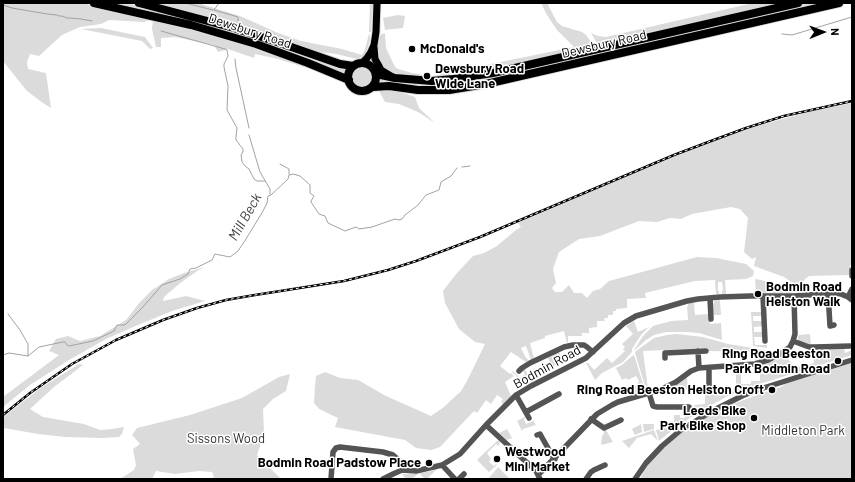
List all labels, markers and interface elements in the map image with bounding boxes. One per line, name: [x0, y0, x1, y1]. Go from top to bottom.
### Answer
street label: Dewsbury Road: [206, 10, 294, 52]
north arrow: [803, 12, 843, 52]
street label: Dewsbury Road: [560, 27, 648, 61]
text: N: [829, 28, 842, 36]
place label: McDonald's: [420, 41, 484, 57]
marker: McDonald's: [407, 44, 417, 54]
place label: Dewsbury Road Wide Lane: [435, 61, 524, 92]
marker: Dewsbury Road Wide Lane: [422, 71, 432, 81]
water label: Mill Beck: [225, 190, 265, 244]
place label: Bodmin Road Helston Walk: [766, 279, 842, 310]
marker: Bodmin Road Helston Walk: [753, 289, 763, 299]
street label: Bodmin Road: [511, 342, 583, 392]
place label: Ring Road Beeston Park Bodmin Road: [722, 346, 830, 377]
marker: Ring Road Beeston Park Bodmin Road: [833, 356, 843, 366]
place label: Ring Road Beeston Helston Croft: [577, 382, 764, 398]
marker: Ring Road Beeston Helston Croft: [767, 385, 777, 395]
place label: Leeds Bike Park Bike Shop: [660, 403, 746, 434]
marker: Leeds Bike Park Bike Shop: [749, 413, 759, 423]
park label: Middleton Park: [761, 423, 845, 439]
park label: Sissons Wood: [187, 431, 265, 447]
place label: Westwood Mini Market: [505, 444, 570, 475]
marker: Westwood Mini Market: [492, 454, 502, 464]
place label: Bodmin Road Padstow Place: [258, 455, 421, 471]
marker: Bodmin Road Padstow Place: [424, 458, 434, 468]

